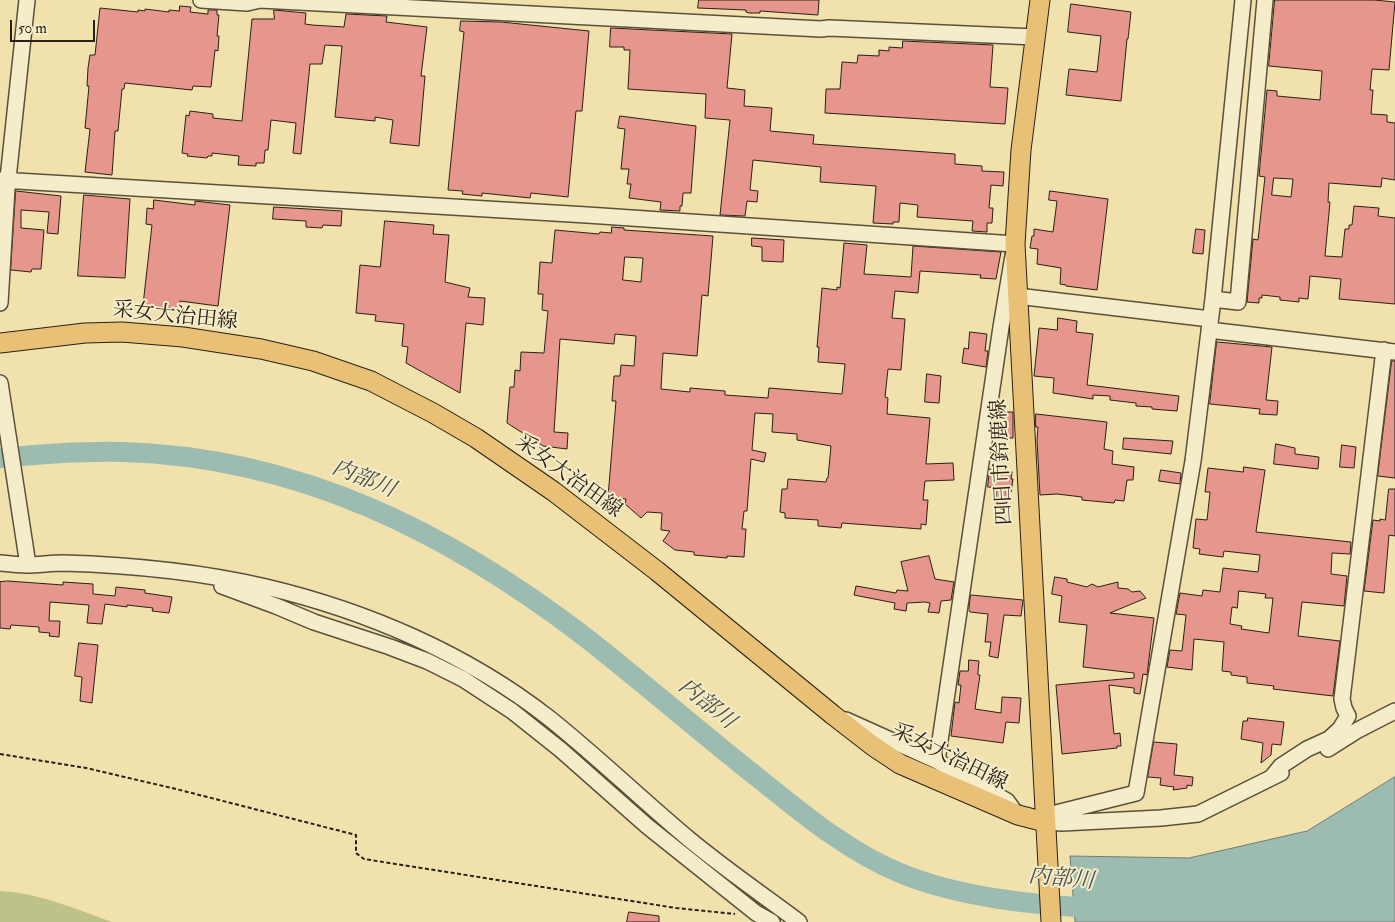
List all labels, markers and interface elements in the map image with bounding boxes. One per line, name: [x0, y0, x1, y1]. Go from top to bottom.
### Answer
scale bar: [12, 10, 98, 42]
text: 50 m: [18, 19, 47, 38]
street label: 采女大治田線: [111, 298, 239, 336]
street label: 四日市鈴鹿線: [987, 398, 1019, 526]
street label: 采女大治田線: [510, 430, 626, 524]
water label: 内部川: [327, 455, 399, 505]
water label: 内部川: [672, 674, 740, 736]
street label: 采女大治田線: [887, 719, 1011, 797]
water label: 内部川: [1027, 864, 1095, 896]

